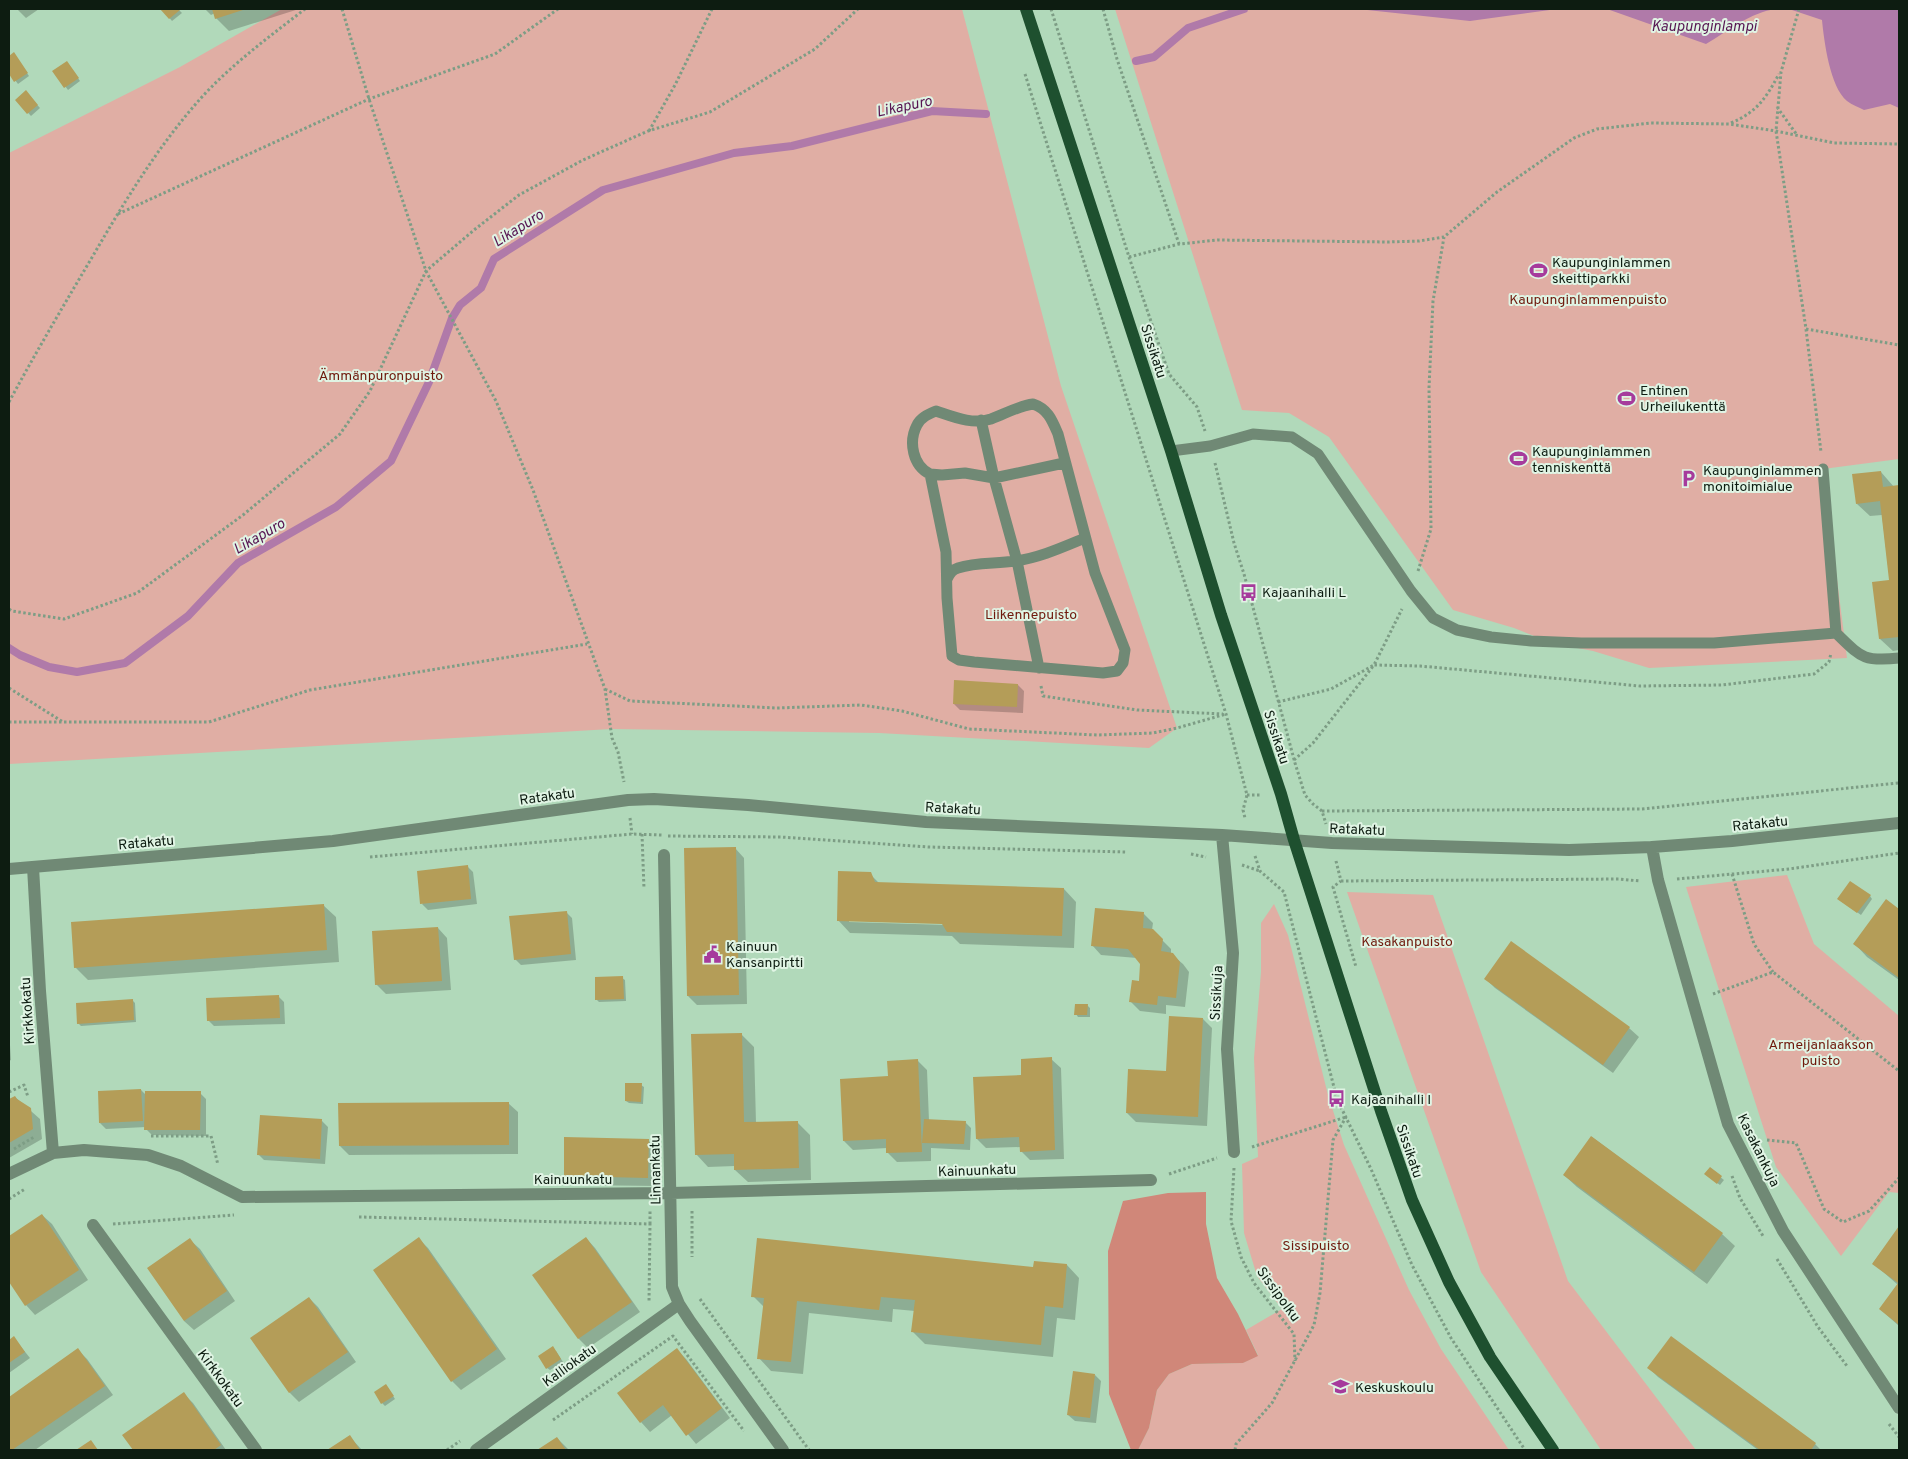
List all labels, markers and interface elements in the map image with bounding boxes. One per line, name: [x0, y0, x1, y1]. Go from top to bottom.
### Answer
water label: Kaupunginlampi: [1651, 18, 1758, 37]
water label: Likapuro: [875, 92, 934, 123]
water label: Likapuro: [490, 206, 548, 252]
place label: Kaupunginlammen skeittiparkki: [1552, 255, 1671, 288]
sports icon: Kaupunginlammen skeittiparkki: [1528, 260, 1548, 280]
park label: Kaupunginlammenpuisto: [1509, 292, 1667, 309]
street label: Sissikatu: [1136, 322, 1169, 381]
park label: Ämmänpuronpuisto: [319, 367, 443, 385]
place label: Entinen Urheilukenttä: [1640, 383, 1726, 416]
sports icon: Entinen Urheilukenttä: [1616, 388, 1636, 408]
place label: Kaupunginlammen tenniskenttä: [1532, 444, 1651, 477]
sports icon: Kaupunginlammen tenniskenttä: [1508, 449, 1528, 469]
place label: Kaupunginlammen monitoimialue: [1703, 463, 1822, 496]
parking icon: Kaupunginlammen monitoimialue: [1679, 468, 1699, 488]
water label: Likapuro: [231, 515, 289, 560]
bus stop icon: Kajaanihalli L: [1238, 582, 1258, 602]
place label: Kajaanihalli L: [1262, 585, 1346, 602]
park label: Liikennepuisto: [985, 607, 1077, 624]
street label: Sissikatu: [1259, 708, 1292, 767]
street label: Ratakatu: [518, 785, 576, 810]
street label: Ratakatu: [925, 800, 981, 819]
street label: Ratakatu: [1731, 813, 1789, 836]
street label: Ratakatu: [1329, 821, 1385, 840]
street label: Ratakatu: [118, 833, 175, 854]
park label: Kasakanpuisto: [1361, 934, 1453, 951]
place label: Kainuun Kansanpirtti: [726, 939, 803, 972]
public building icon: Kainuun Kansanpirtti: [702, 944, 722, 964]
street label: Sissikuja: [1208, 965, 1227, 1021]
street label: Kirkkokatu: [18, 977, 39, 1045]
park label: Armeijanlaakson puisto: [1768, 1037, 1874, 1070]
bus stop icon: Kajaanihalli I: [1327, 1089, 1347, 1109]
place label: Kajaanihalli I: [1351, 1092, 1431, 1109]
street label: Kasakankuja: [1733, 1111, 1783, 1190]
street label: Sissikatu: [1391, 1122, 1426, 1181]
street label: Linnankatu: [647, 1135, 666, 1205]
street label: Kainuunkatu: [937, 1162, 1017, 1181]
street label: Kainuunkatu: [534, 1172, 612, 1189]
park label: Sissipuisto: [1282, 1238, 1350, 1255]
street label: Sissipolku: [1252, 1264, 1303, 1326]
street label: Kalliokatu: [540, 1341, 600, 1391]
street label: Kirkkokatu: [193, 1347, 247, 1411]
school or university icon: Keskuskoulu: [1331, 1377, 1351, 1397]
place label: Keskuskoulu: [1355, 1380, 1434, 1397]

